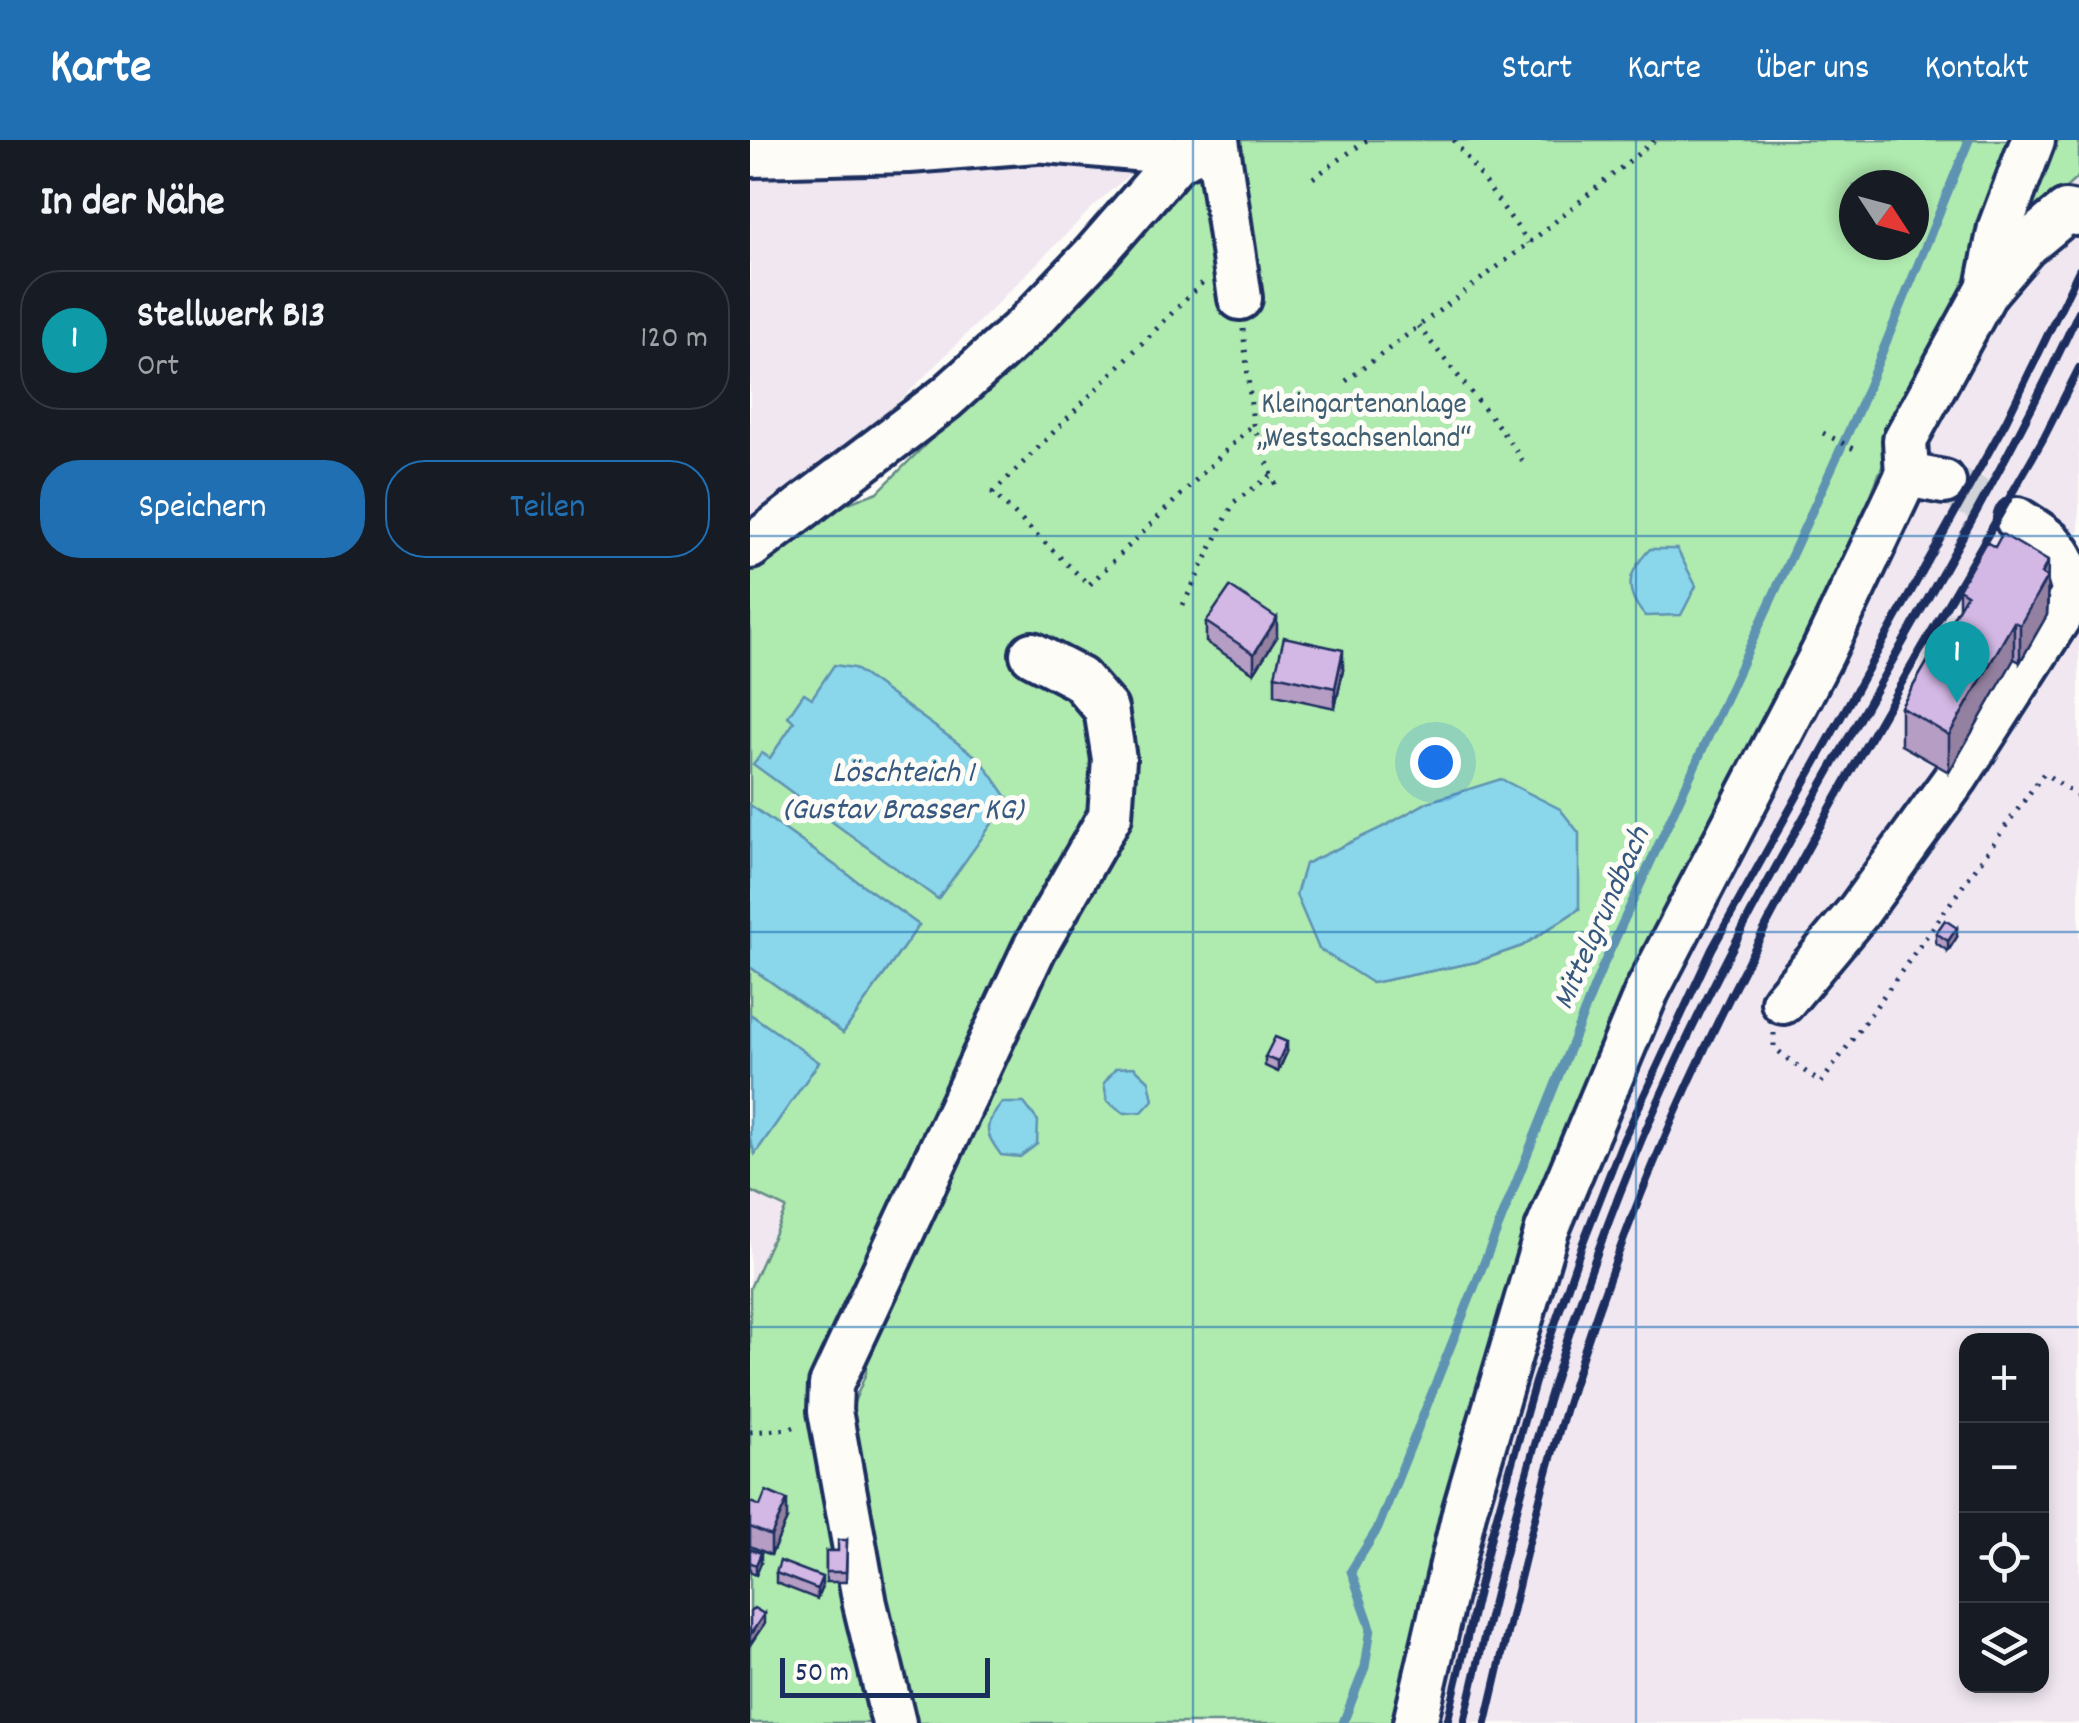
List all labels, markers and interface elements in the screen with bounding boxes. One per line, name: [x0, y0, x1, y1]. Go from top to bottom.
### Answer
text: Karte: [50, 36, 151, 105]
text: Start: [1502, 45, 1572, 95]
text: Karte: [1627, 45, 1701, 95]
text: Über uns: [1756, 45, 1869, 95]
text: Kontakt: [1924, 45, 2029, 95]
north arrow: [1839, 170, 1929, 260]
text: In der Nähe: [40, 175, 225, 235]
text: Stellwerk B13: [137, 290, 325, 345]
text: 1: [71, 317, 78, 363]
text: 120 m: [640, 317, 708, 363]
text: Ort: [137, 345, 179, 391]
park label: Kleingartenanlage „Westsachsenland“: [1256, 385, 1472, 462]
button: Speichern: [40, 460, 365, 558]
button: Teilen: [385, 460, 710, 558]
pin: 1: [1924, 620, 1990, 703]
your location: [1410, 737, 1461, 788]
water label: Löschteich 1 (Gustav Brasser KG): [783, 752, 1025, 835]
water label: Mittelgrundbach: [1543, 819, 1665, 1018]
map controls: [1959, 1333, 2049, 1693]
button: +: [1959, 1333, 2049, 1423]
button: −: [1959, 1423, 2049, 1513]
button: locate: [1959, 1513, 2049, 1603]
button: layers: [1959, 1603, 2049, 1693]
scale bar: [780, 1653, 990, 1698]
text: 50 m: [795, 1655, 849, 1695]

